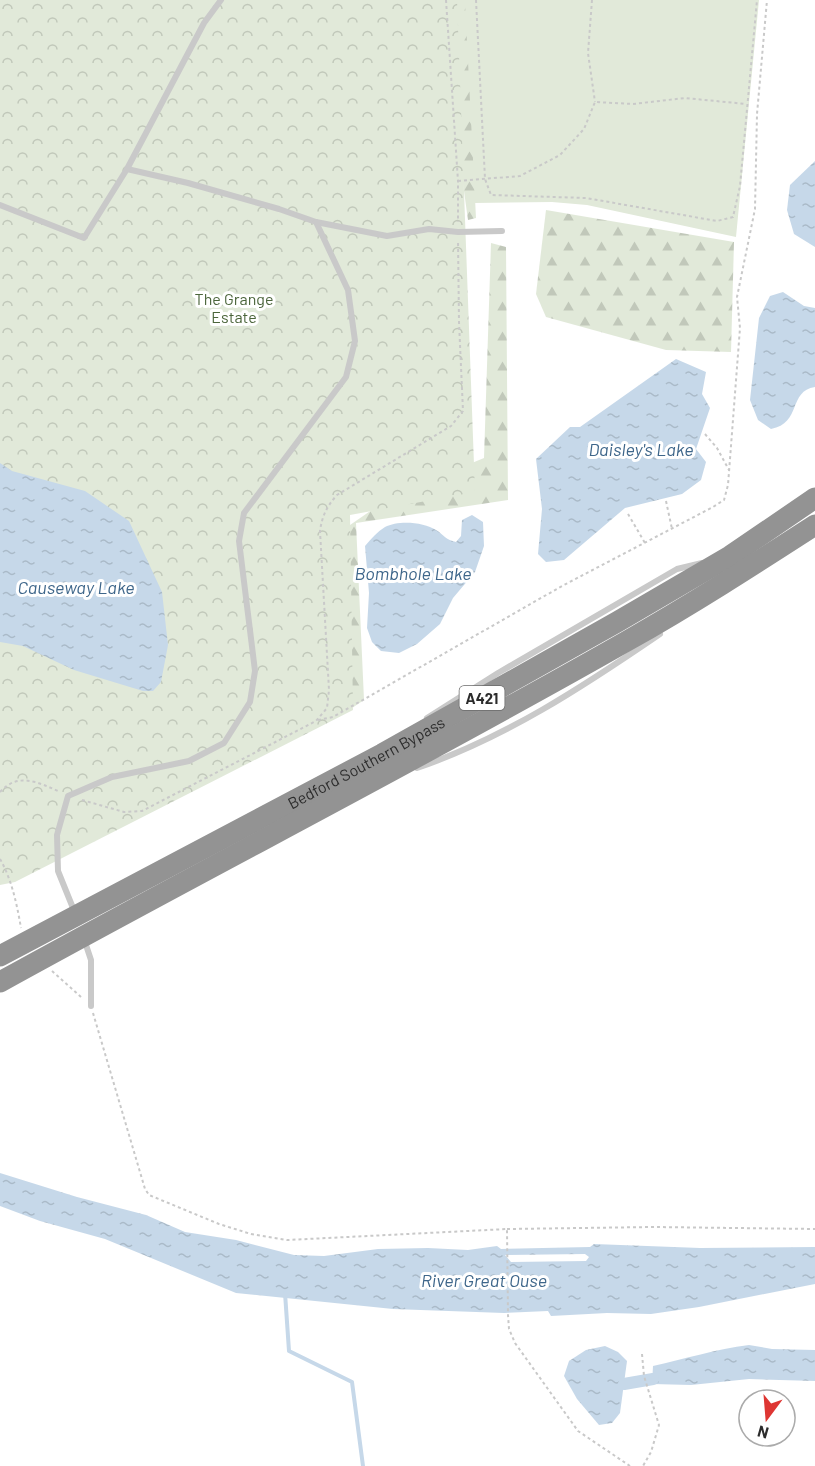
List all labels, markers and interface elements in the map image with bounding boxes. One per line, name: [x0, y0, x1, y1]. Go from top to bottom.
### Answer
park label: The Grange Estate: [195, 289, 273, 326]
water label: Daisley's Lake: [589, 438, 693, 460]
water label: Bombhole Lake: [354, 562, 472, 584]
water label: Causeway Lake: [17, 576, 135, 598]
road number: A421: [460, 686, 504, 710]
street label: Bedford Southern Bypass: [284, 712, 447, 812]
water label: River Great Ouse: [421, 1269, 547, 1291]
north arrow: [737, 1388, 797, 1448]
text: N: [755, 1422, 770, 1443]

